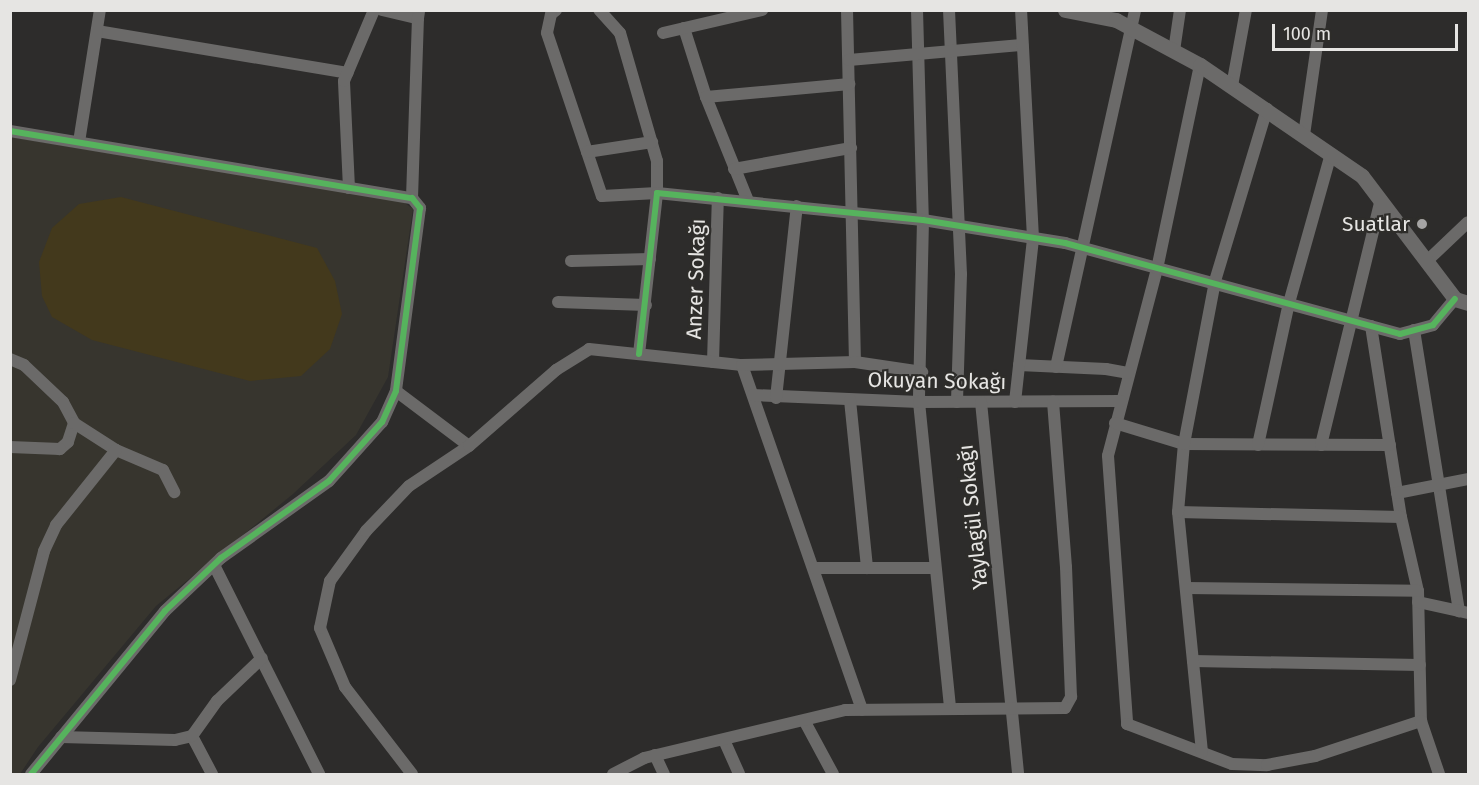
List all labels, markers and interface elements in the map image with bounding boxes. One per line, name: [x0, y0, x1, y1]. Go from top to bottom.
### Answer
scale bar: [1275, 12, 1461, 50]
text: 100 m: [1283, 23, 1331, 45]
place label: Suatlar: [1342, 211, 1410, 237]
marker: Suatlar: [1415, 217, 1429, 231]
street label: Anzer Sokağı: [681, 218, 711, 340]
street label: Okuyan Sokağı: [867, 367, 1007, 395]
street label: Yaylagül Sokağı: [953, 443, 993, 591]

